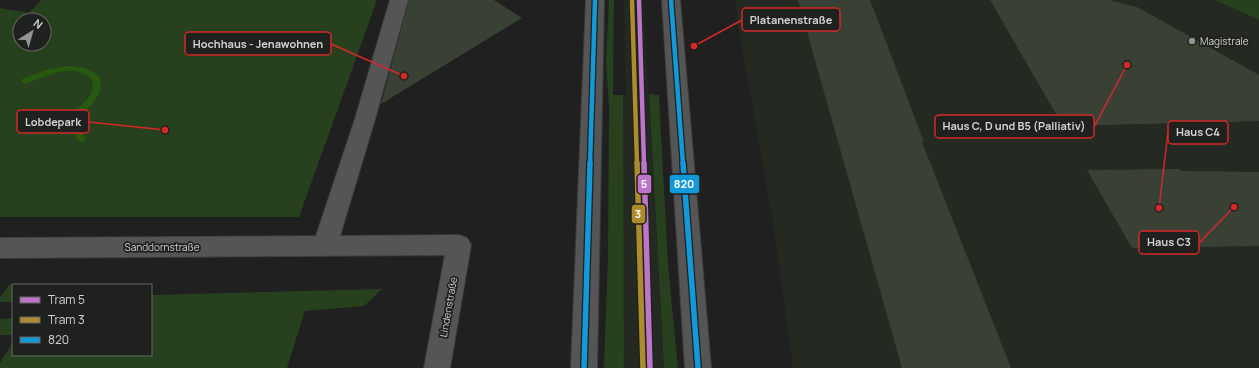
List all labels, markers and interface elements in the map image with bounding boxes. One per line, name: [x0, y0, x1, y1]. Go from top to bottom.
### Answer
callout: Platanenstraße: [742, 8, 840, 31]
north arrow: [12, 12, 52, 52]
text: Platanenstraße: [750, 12, 833, 27]
text: N: [31, 15, 46, 32]
callout: Hochhaus - Jenawohnen: [185, 32, 331, 55]
place label: Magistrale: [1200, 34, 1249, 48]
text: Hochhaus - Jenawohnen: [193, 36, 323, 51]
marker: Magistrale: [1187, 36, 1197, 46]
callout: Lobdepark: [17, 110, 89, 133]
text: Lobdepark: [25, 114, 82, 129]
callout: Haus C, D und B5 (Palliativ): [935, 115, 1094, 138]
text: Haus C, D und B5 (Palliativ): [942, 118, 1086, 133]
callout: Haus C4: [1168, 121, 1228, 144]
text: Haus C4: [1176, 124, 1220, 139]
line badge: 5: [637, 174, 652, 194]
line badge: 820: [669, 174, 700, 194]
text: 5: [641, 176, 647, 191]
text: 820: [674, 176, 694, 191]
line badge: 3: [631, 204, 646, 224]
text: 3: [635, 206, 641, 221]
callout: Haus C3: [1139, 231, 1199, 254]
text: Haus C3: [1147, 234, 1191, 249]
street label: Sanddornstraße: [125, 240, 200, 254]
street label: Lindenstraße: [436, 276, 460, 338]
legend: [12, 284, 152, 356]
text: Tram 5: [48, 291, 85, 308]
text: Tram 3: [48, 311, 85, 328]
text: 820: [48, 331, 69, 348]

